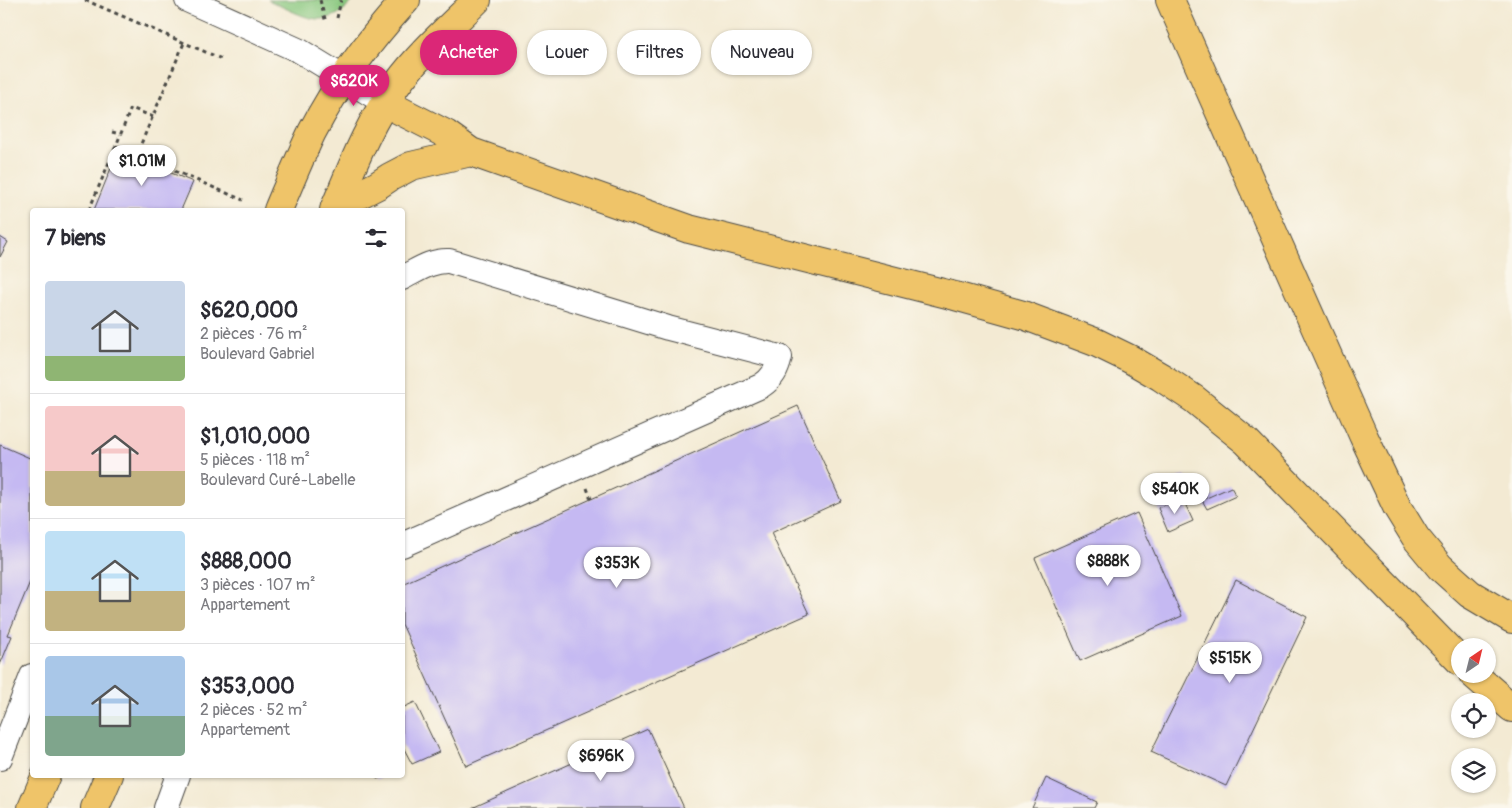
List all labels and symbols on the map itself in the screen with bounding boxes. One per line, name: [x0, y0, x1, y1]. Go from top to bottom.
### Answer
pin: $620K: [319, 64, 389, 107]
pin: $1.01M: [101, 144, 183, 187]
pin: $540K: [1140, 472, 1210, 515]
pin: $888K: [1073, 544, 1143, 587]
pin: $353K: [582, 546, 652, 589]
north arrow: [1451, 638, 1496, 682]
pin: $515K: [1195, 642, 1265, 684]
pin: $696K: [566, 740, 636, 782]

